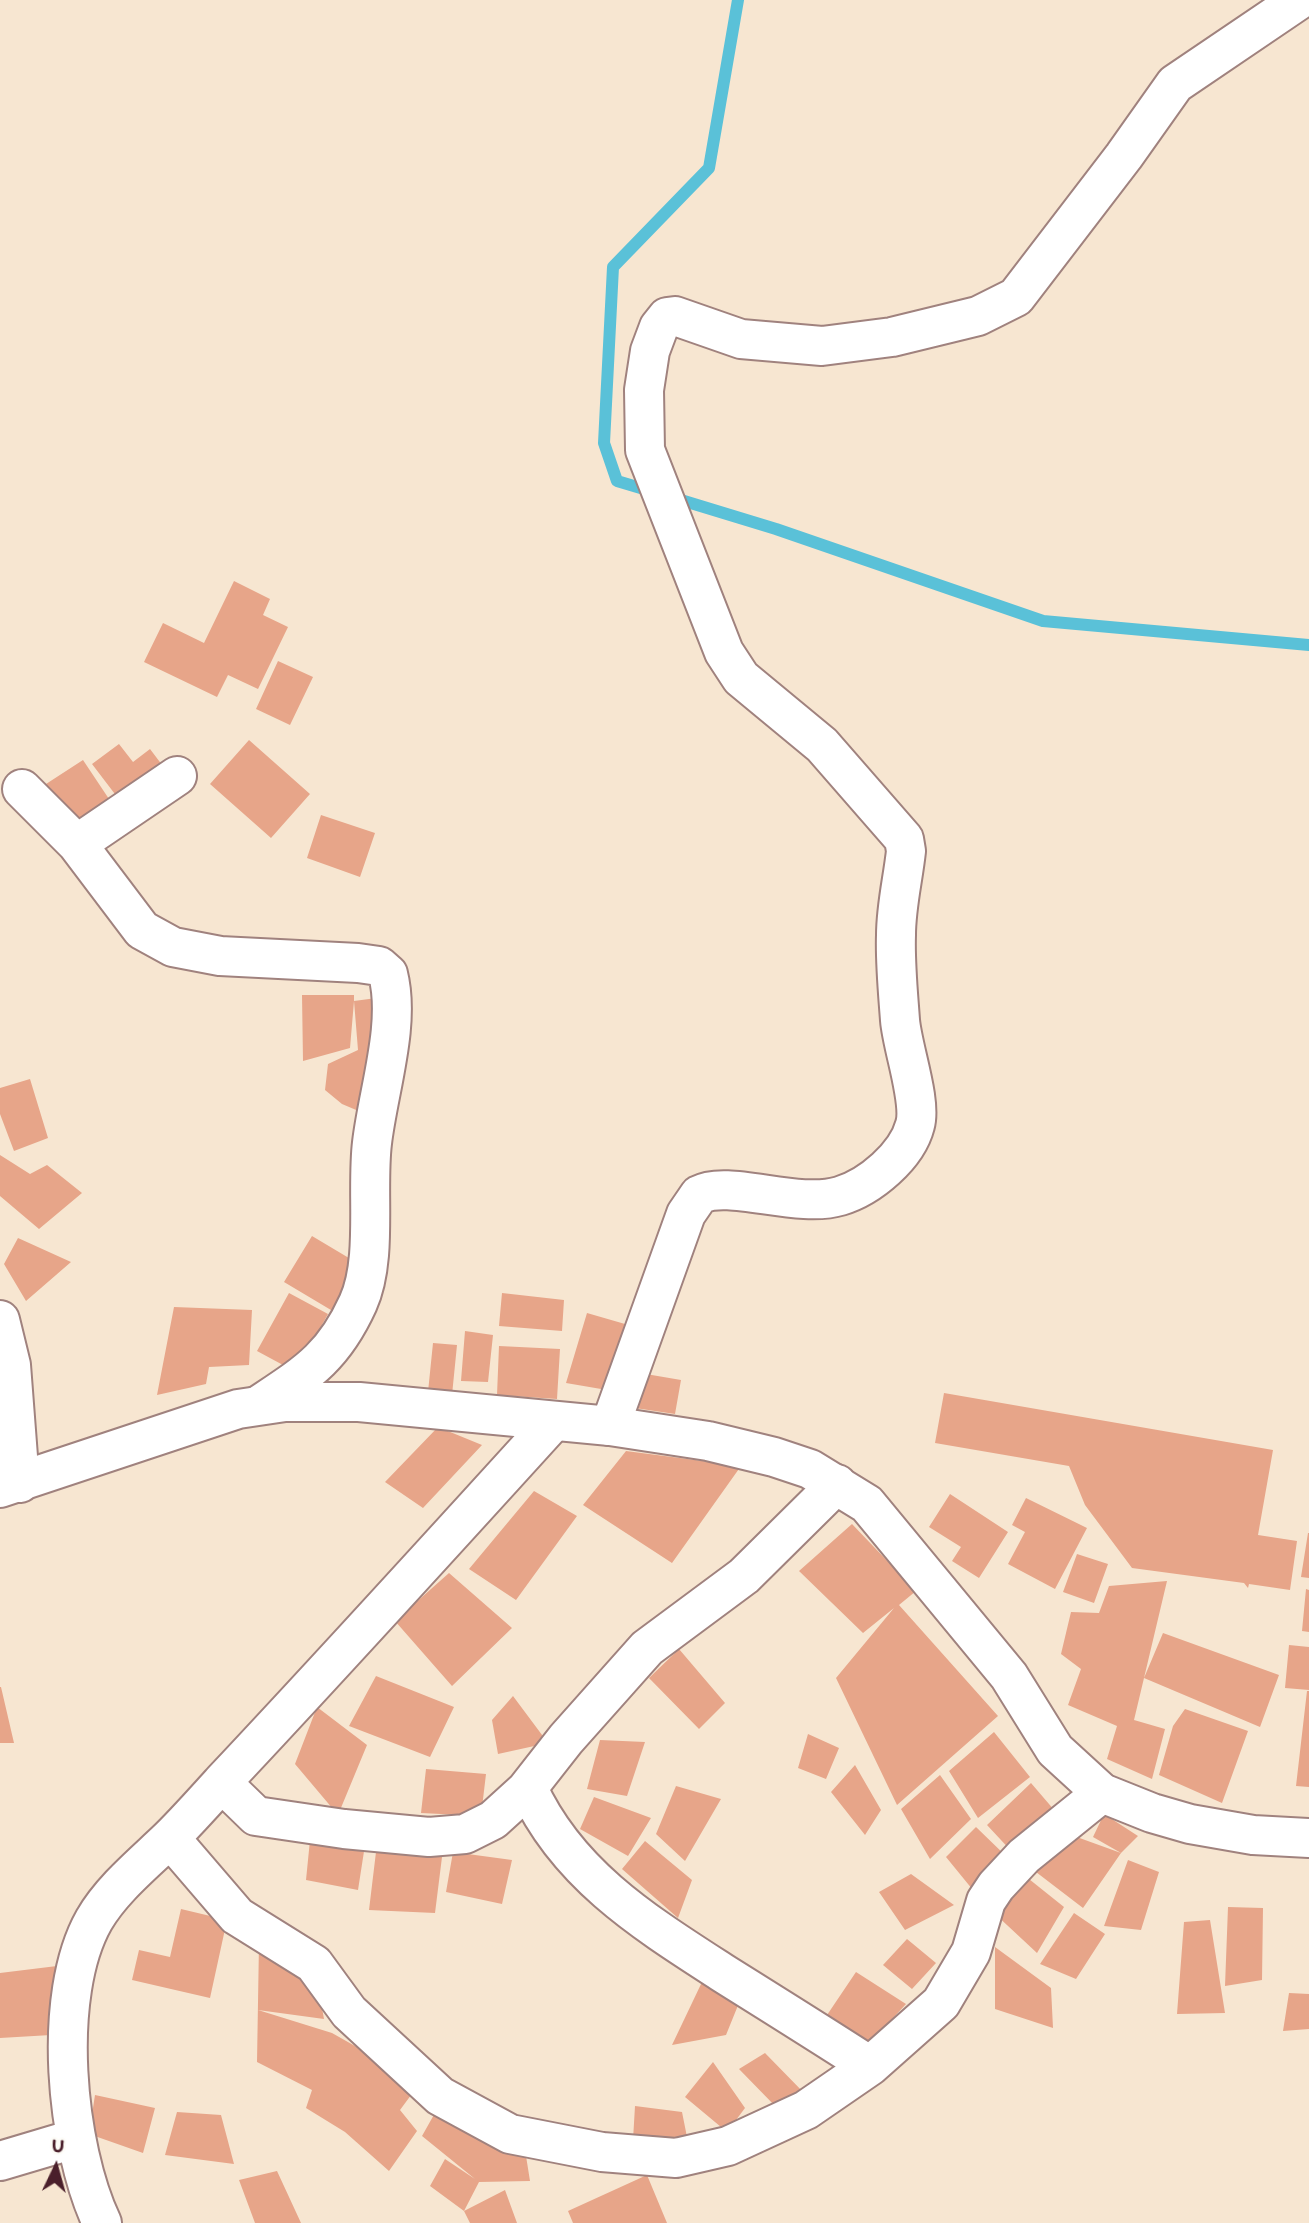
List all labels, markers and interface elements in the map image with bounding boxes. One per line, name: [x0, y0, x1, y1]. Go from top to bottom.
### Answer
north arrow: [21, 2132, 91, 2202]
text: U: [51, 2134, 65, 2158]

